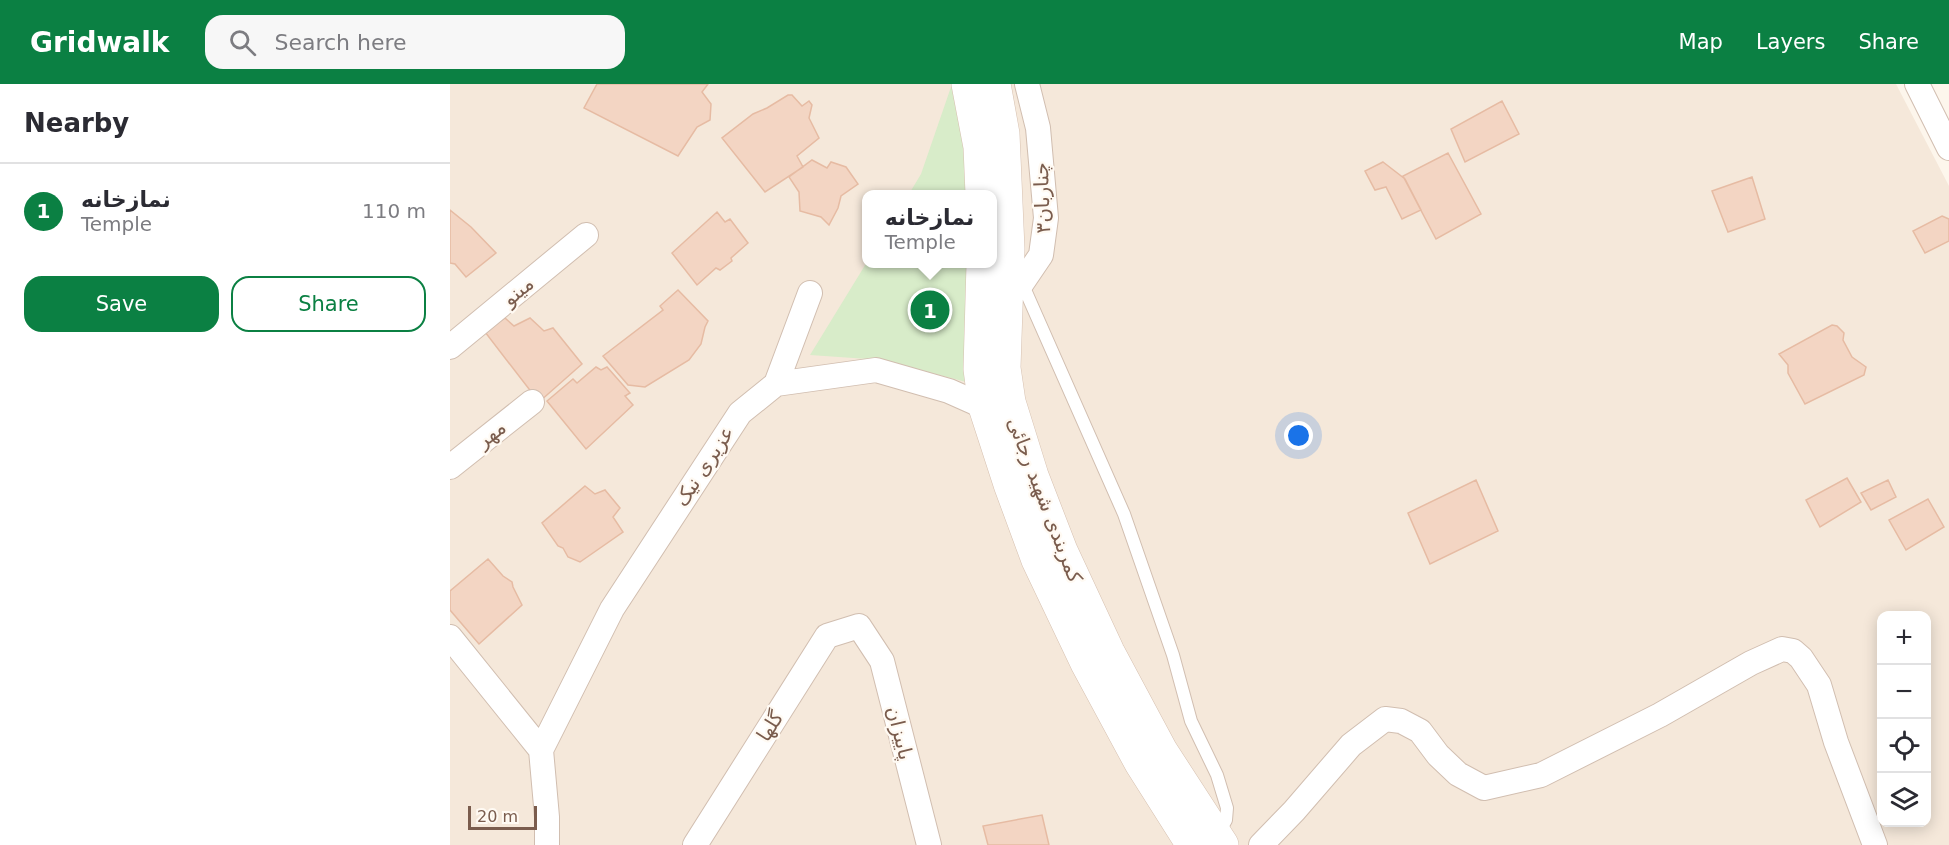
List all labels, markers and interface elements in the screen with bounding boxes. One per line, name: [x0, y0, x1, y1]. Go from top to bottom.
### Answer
search box: [205, 15, 625, 69]
text: Gridwalk: [30, 26, 169, 59]
icon: search: [226, 26, 259, 59]
text: Search here: [274, 30, 407, 55]
text: Map: [1679, 30, 1723, 54]
text: Layers: [1756, 30, 1825, 54]
text: Share: [1858, 30, 1919, 54]
text: Nearby: [24, 108, 129, 138]
street label: چناربان۳: [1029, 162, 1055, 234]
text: نمازخانه: [81, 187, 171, 212]
popup: [862, 190, 997, 268]
text: 1: [37, 199, 50, 223]
text: 110 m: [362, 199, 426, 223]
text: نمازخانه: [885, 205, 974, 230]
text: Temple: [81, 212, 152, 236]
text: Temple: [885, 230, 956, 254]
street label: مینو: [497, 271, 538, 311]
button: Save: [24, 276, 219, 332]
button: Share: [231, 276, 426, 332]
pin: 1: [910, 288, 950, 332]
street label: کمربندی شهید رجائی: [1002, 414, 1088, 587]
street label: مهر: [471, 415, 511, 454]
street label: عزیری نیک: [669, 421, 739, 511]
your location: [1284, 421, 1313, 450]
map controls: [1877, 611, 1931, 827]
button: +: [1877, 611, 1931, 665]
button: −: [1877, 665, 1931, 719]
street label: پاییزان: [881, 704, 918, 763]
street label: گلها: [751, 706, 789, 746]
button: locate: [1877, 719, 1931, 773]
button: layers: [1877, 773, 1931, 827]
scale bar: [468, 803, 537, 830]
text: 20 m: [477, 807, 518, 826]

